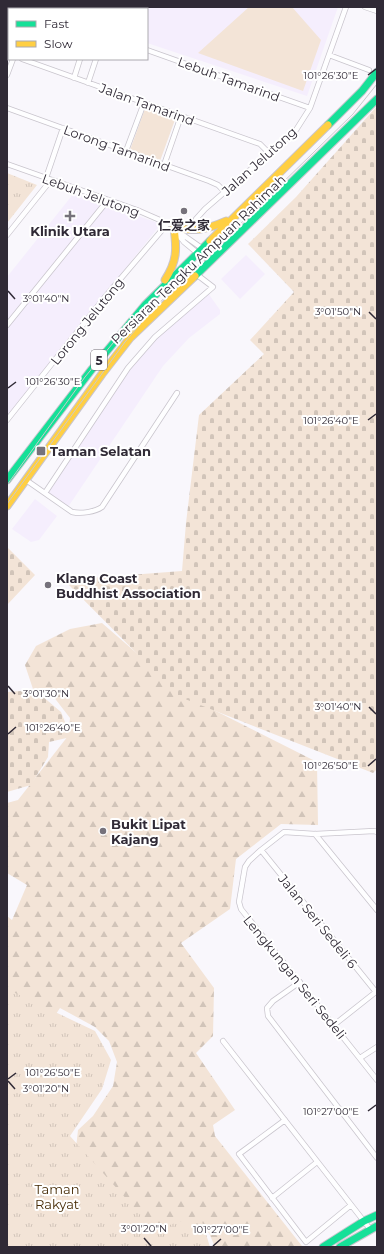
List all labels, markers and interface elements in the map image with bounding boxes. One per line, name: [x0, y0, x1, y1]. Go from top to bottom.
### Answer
legend: [8, 8, 148, 60]
text: Fast: [44, 16, 69, 31]
text: Slow: [44, 36, 73, 51]
street label: Lebuh Tamarind: [176, 53, 282, 105]
text: 101°26'30"E: [304, 69, 359, 82]
street label: Jalan Tamarind: [96, 79, 197, 129]
street label: Lorong Tamarind: [61, 121, 173, 175]
street label: Jalan Jelutong: [218, 123, 300, 199]
street label: Lebuh Jelutong: [40, 170, 142, 220]
street label: Persiaran Tengku Ampuan Rahimah: [107, 171, 289, 347]
marker: 仁爱之家: [179, 206, 189, 216]
marker: Klinik Utara: [64, 210, 76, 222]
place label: 仁爱之家: [158, 217, 210, 233]
place label: Klinik Utara: [30, 223, 110, 239]
street label: Lorong Jelutong: [47, 274, 127, 368]
text: 3°01'40"N: [23, 292, 69, 305]
text: 3°01'50"N: [315, 305, 361, 318]
road number: 5: [91, 350, 107, 370]
text: 101°26'30"E: [26, 375, 81, 388]
text: 101°26'40"E: [303, 414, 359, 427]
place label: Taman Selatan: [50, 443, 151, 459]
marker: Taman Selatan: [35, 445, 47, 457]
place label: Klang Coast Buddhist Association: [56, 570, 201, 601]
marker: Klang Coast Buddhist Association: [43, 580, 53, 590]
text: 3°01'30"N: [23, 687, 69, 700]
text: 3°01'40"N: [315, 700, 361, 713]
text: 101°26'40"E: [25, 721, 81, 734]
text: 101°26'50"E: [304, 759, 359, 772]
place label: Bukit Lipat Kajang: [111, 816, 186, 847]
marker: Bukit Lipat Kajang: [98, 826, 108, 836]
street label: Jalan Seri Sedeli 6: [275, 870, 361, 971]
street label: Lengkungan Seri Sedeli: [240, 912, 350, 1042]
text: 101°26'50"E: [26, 1066, 81, 1079]
text: 3°01'20"N: [23, 1082, 69, 1095]
text: 101°27'00"E: [303, 1105, 359, 1118]
park label: Taman Rakyat: [34, 1181, 80, 1212]
text: 3°01'20"N: [121, 1222, 167, 1235]
text: 101°27'00"E: [193, 1223, 249, 1236]

